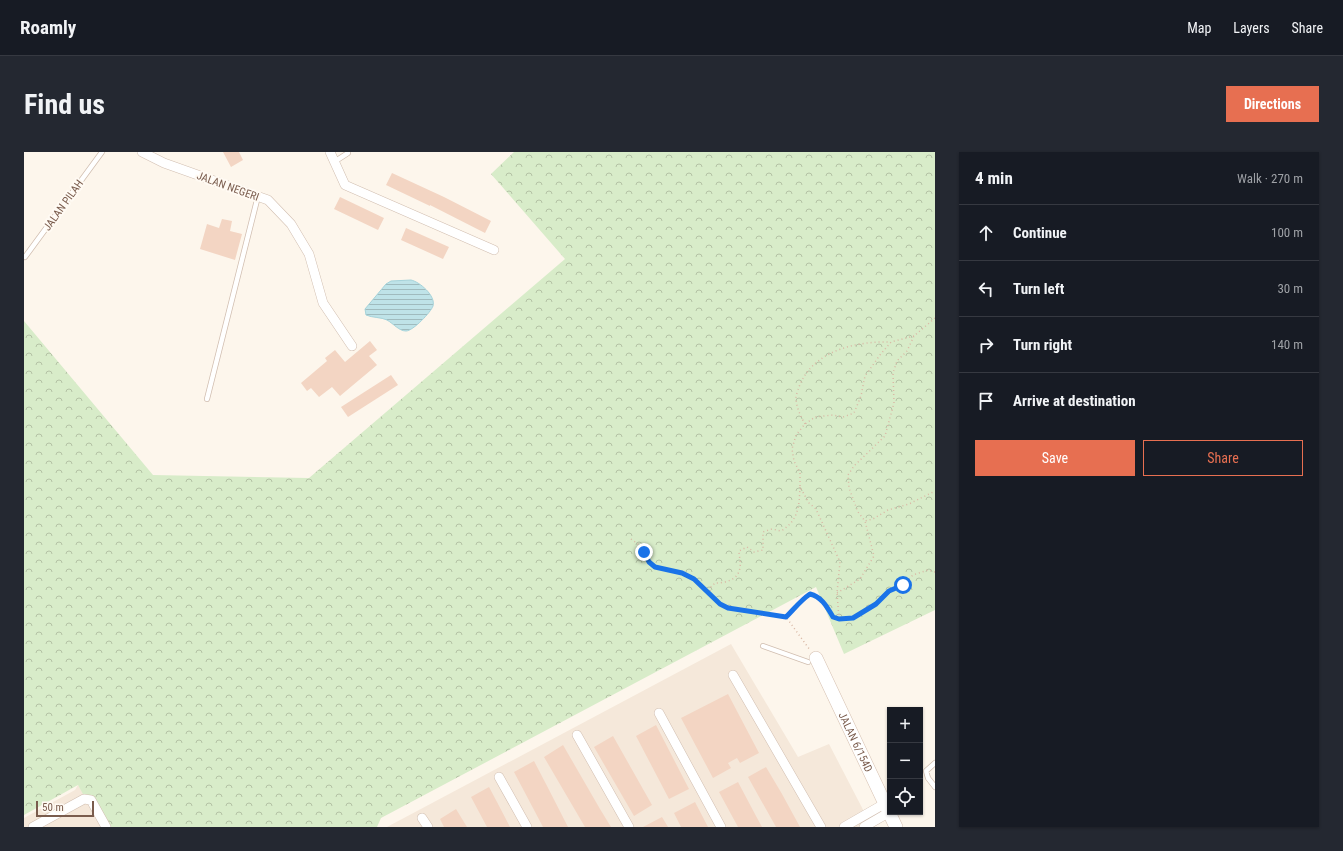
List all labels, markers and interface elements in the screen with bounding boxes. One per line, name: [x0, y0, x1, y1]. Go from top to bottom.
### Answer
text: Roamly: [20, 16, 76, 39]
text: Map: [1187, 20, 1211, 36]
text: Layers: [1233, 20, 1270, 36]
text: Share: [1292, 20, 1323, 36]
button: Directions: [1226, 86, 1319, 122]
text: Find us: [24, 88, 105, 121]
text: 4 min: [975, 168, 1013, 188]
street label: JALAN NEGERI: [195, 169, 261, 204]
text: Walk · 270 m: [1237, 171, 1303, 186]
street label: JALAN PILAH: [41, 177, 86, 233]
icon: ahead: [975, 222, 997, 244]
text: Continue: [1013, 224, 1067, 242]
text: 100 m: [1271, 225, 1303, 240]
icon: left: [975, 278, 997, 300]
text: Turn left: [1013, 280, 1064, 298]
text: 30 m: [1277, 281, 1303, 296]
icon: right: [975, 334, 997, 356]
text: Turn right: [1013, 336, 1072, 354]
text: 140 m: [1271, 337, 1303, 352]
icon: arrive: [975, 390, 997, 412]
text: Arrive at destination: [1013, 392, 1136, 410]
button: Save: [975, 440, 1135, 476]
button: Share: [1143, 440, 1303, 476]
route end: [635, 543, 653, 561]
route start: [894, 576, 912, 594]
map controls: [887, 707, 923, 815]
button: +: [887, 707, 923, 743]
street label: JALAN 6/154D: [836, 710, 875, 774]
button: −: [887, 743, 923, 779]
button: locate: [887, 779, 923, 815]
scale bar: [36, 799, 94, 818]
text: 50 m: [42, 801, 64, 814]

